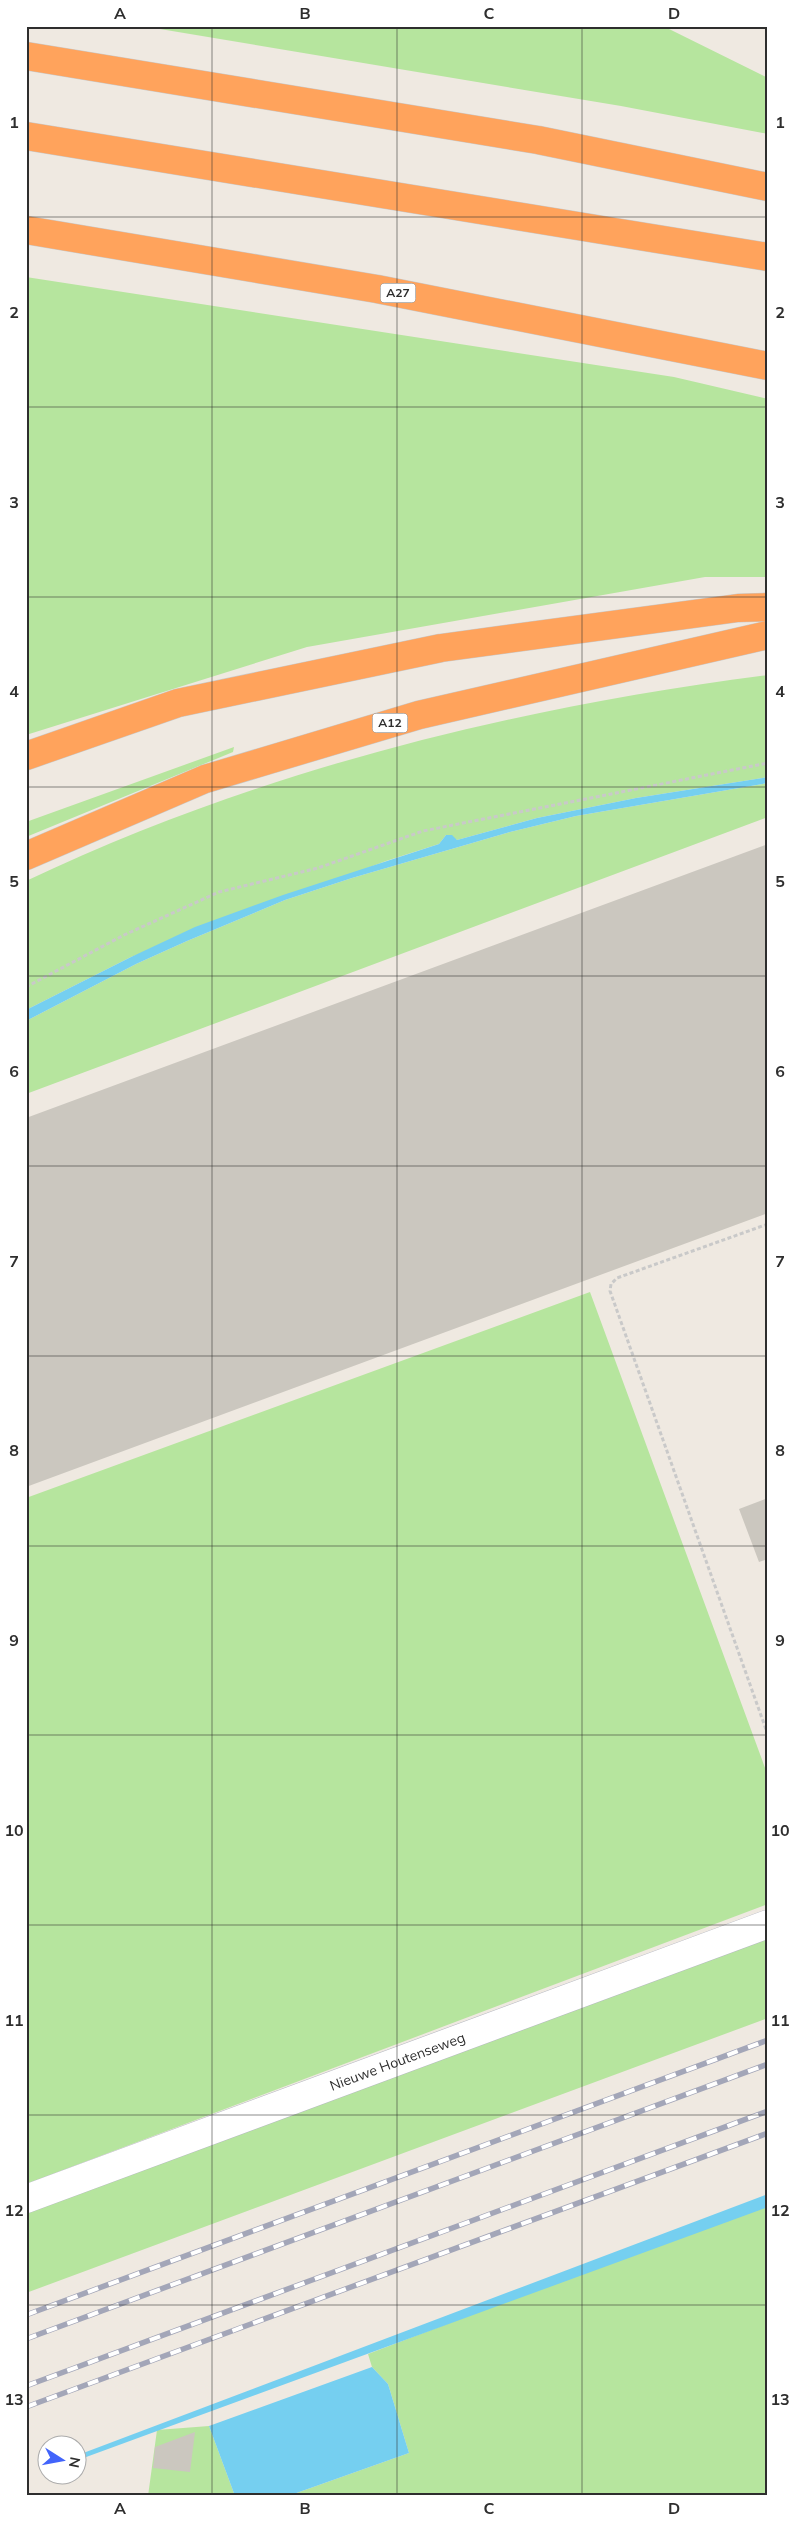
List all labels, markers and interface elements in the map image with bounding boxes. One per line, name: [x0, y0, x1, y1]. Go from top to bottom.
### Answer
text: A: [114, 3, 126, 23]
text: B: [299, 3, 311, 23]
text: C: [484, 3, 495, 23]
text: D: [668, 3, 680, 23]
text: 1: [9, 112, 19, 132]
text: 1: [775, 112, 785, 132]
road number: A27: [380, 284, 416, 302]
text: 2: [9, 302, 19, 322]
text: 2: [775, 302, 785, 322]
text: 3: [9, 492, 19, 512]
text: 3: [775, 492, 785, 512]
text: 4: [9, 681, 19, 701]
text: 4: [775, 681, 785, 701]
road number: A12: [372, 714, 408, 732]
text: 5: [9, 871, 19, 891]
text: 5: [775, 871, 785, 891]
text: 6: [9, 1061, 19, 1081]
text: 6: [775, 1061, 785, 1081]
text: 7: [9, 1251, 19, 1271]
text: 7: [775, 1251, 785, 1271]
text: 8: [9, 1440, 19, 1460]
text: 8: [775, 1440, 785, 1460]
text: 9: [9, 1630, 19, 1650]
text: 9: [775, 1630, 785, 1650]
text: 10: [4, 1820, 24, 1840]
text: 10: [770, 1820, 790, 1840]
text: 11: [4, 2010, 24, 2030]
text: 11: [770, 2010, 790, 2030]
street label: Nieuwe Houtenseweg: [327, 2028, 467, 2095]
text: 12: [4, 2200, 24, 2220]
text: 12: [770, 2200, 790, 2220]
text: 13: [4, 2389, 24, 2409]
text: 13: [770, 2389, 790, 2409]
north arrow: [38, 2434, 88, 2484]
text: N: [65, 2456, 85, 2469]
text: A: [114, 2498, 126, 2518]
text: B: [299, 2498, 311, 2518]
text: C: [484, 2498, 495, 2518]
text: D: [668, 2498, 680, 2518]

